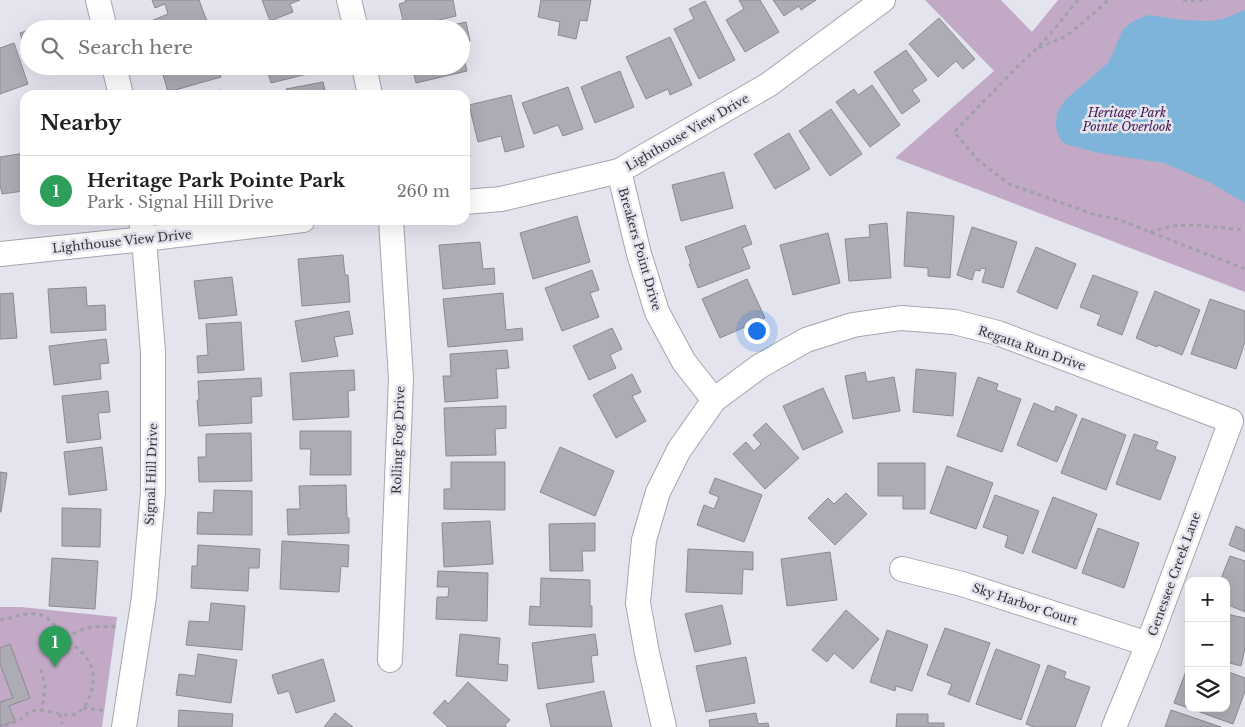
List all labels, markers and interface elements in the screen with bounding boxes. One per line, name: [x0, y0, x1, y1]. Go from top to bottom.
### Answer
search box: [20, 20, 470, 75]
icon: search: [38, 34, 66, 62]
text: Search here: [78, 36, 193, 59]
street label: Lighthouse View Drive: [623, 90, 751, 173]
park label: Heritage Park Pointe Overlook: [1081, 105, 1172, 134]
text: Nearby: [40, 110, 121, 136]
text: Heritage Park Pointe Park: [87, 169, 345, 192]
text: 1: [53, 181, 59, 201]
text: 260 m: [397, 181, 450, 201]
street label: Breakers Point Drive: [615, 186, 665, 312]
text: Park · Signal Hill Drive: [87, 192, 274, 212]
street label: Lighthouse View Drive: [52, 226, 192, 256]
your location: [744, 318, 770, 344]
street label: Regatta Run Drive: [976, 323, 1088, 373]
street label: Rolling Fog Drive: [389, 386, 407, 494]
street label: Signal Hill Drive: [142, 423, 160, 525]
street label: Genessee Creek Lane: [1145, 510, 1203, 638]
map controls: [1185, 577, 1230, 712]
button: +: [1185, 577, 1230, 622]
street label: Sky Harbor Court: [971, 580, 1080, 628]
button: −: [1185, 622, 1230, 667]
pin: 1: [39, 626, 71, 667]
button: layers: [1185, 667, 1230, 712]

